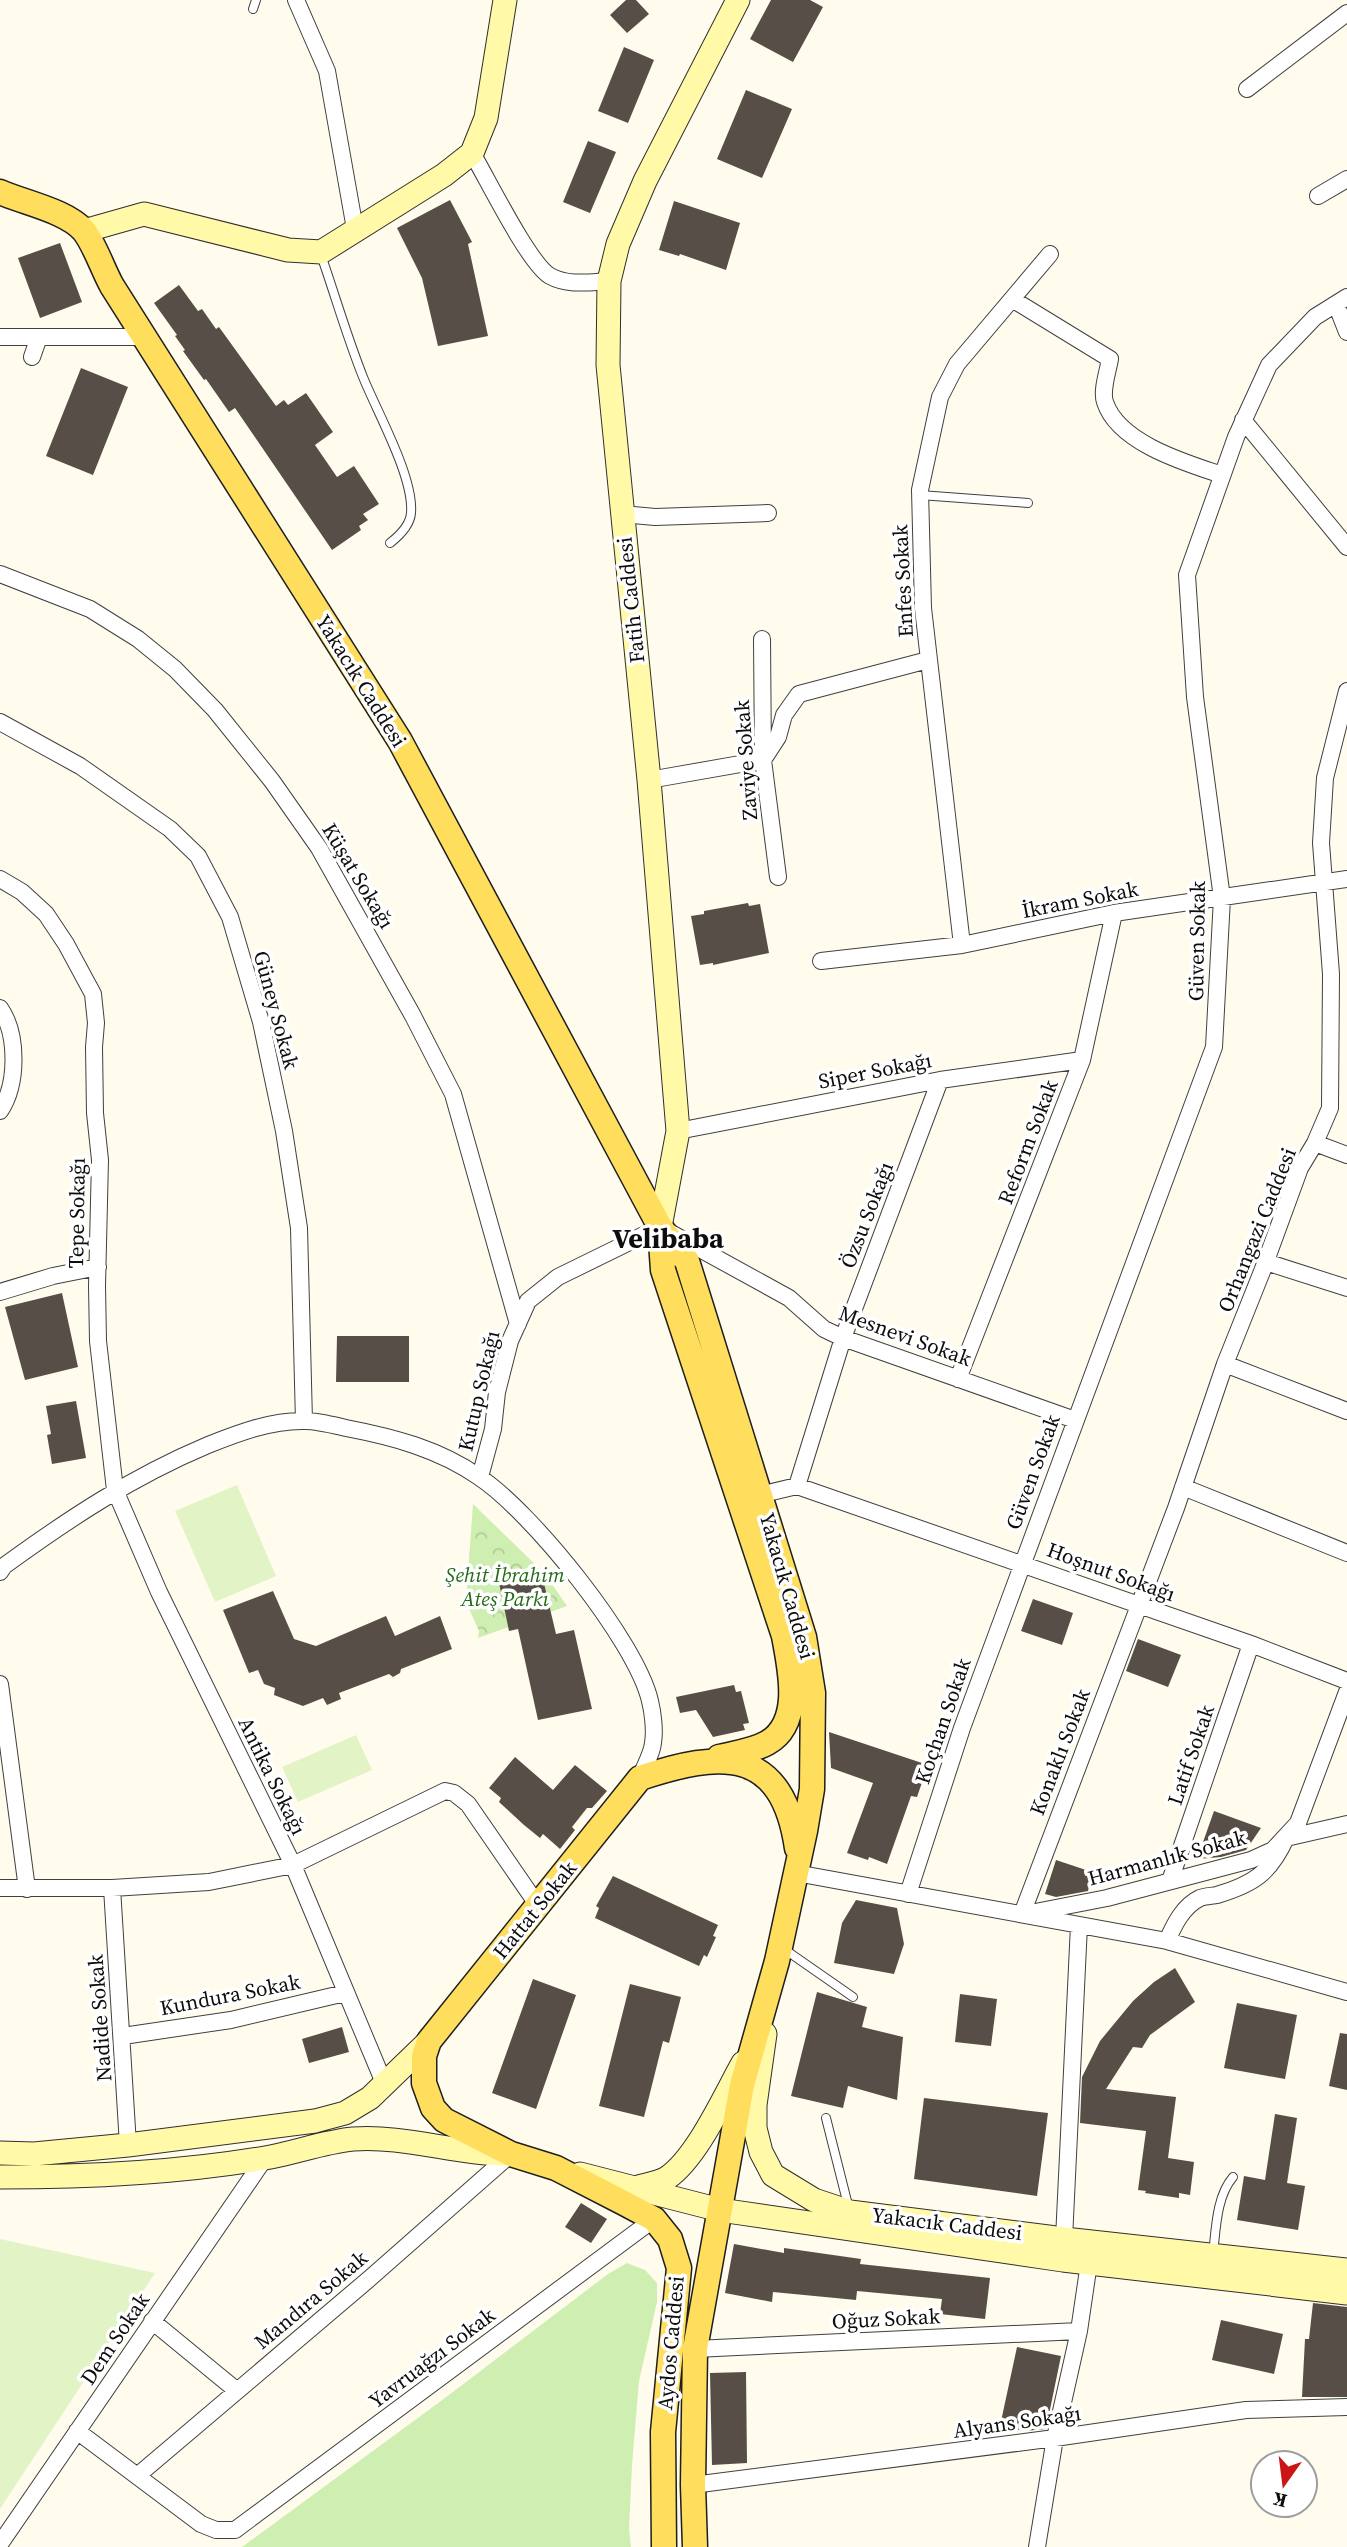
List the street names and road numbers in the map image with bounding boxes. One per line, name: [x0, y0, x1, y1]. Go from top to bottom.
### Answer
street label: Enfes Sokak: [885, 523, 920, 638]
street label: Fatih Caddesi: [609, 536, 652, 664]
street label: Yakacık Caddesi: [309, 609, 414, 753]
street label: Zaviye Sokak: [727, 699, 764, 821]
street label: Küşat Sokağı: [315, 817, 401, 934]
street label: İkram Sokak: [1019, 874, 1141, 925]
street label: Güven Sokak: [1181, 880, 1212, 1001]
street label: Güney Sokak: [247, 948, 306, 1073]
street label: Siper Sokağı: [816, 1045, 934, 1096]
street label: Reform Sokak: [991, 1075, 1065, 1208]
street label: Orhangazi Caddesi: [1210, 1143, 1303, 1316]
street label: Tepe Sokağı: [61, 1157, 92, 1269]
street label: Özsu Sokağı: [833, 1157, 900, 1272]
street label: Mesnevi Sokak: [835, 1298, 976, 1373]
street label: Kutup Sokağı: [451, 1328, 506, 1454]
street label: Güven Sokak: [998, 1410, 1067, 1533]
street label: Yakacık Caddesi: [753, 1509, 822, 1663]
street label: Hoşnut Sokağı: [1043, 1535, 1179, 1608]
street label: Koçhan Sokak: [907, 1653, 978, 1788]
street label: Konaklı Sokak: [1022, 1684, 1097, 1819]
street label: Latif Sokak: [1160, 1700, 1221, 1809]
street label: Antika Sokağı: [231, 1712, 314, 1840]
street label: Harmanlık Sokak: [1085, 1822, 1250, 1893]
street label: Hattat Sokak: [486, 1854, 584, 1965]
street label: Nadide Sokak: [81, 1953, 118, 2083]
street label: Kundura Sokak: [157, 1967, 303, 2022]
street label: Yakacık Caddesi: [870, 2200, 1024, 2247]
street label: Mandıra Sokak: [248, 2243, 374, 2356]
street label: Aydos Caddesi: [650, 2275, 691, 2411]
street label: Dem Sokak: [73, 2287, 156, 2390]
street label: Yavruağzı Sokak: [363, 2300, 501, 2415]
street label: Oğuz Sokak: [831, 2301, 941, 2336]
street label: Alyans Sokağı: [951, 2398, 1083, 2445]

